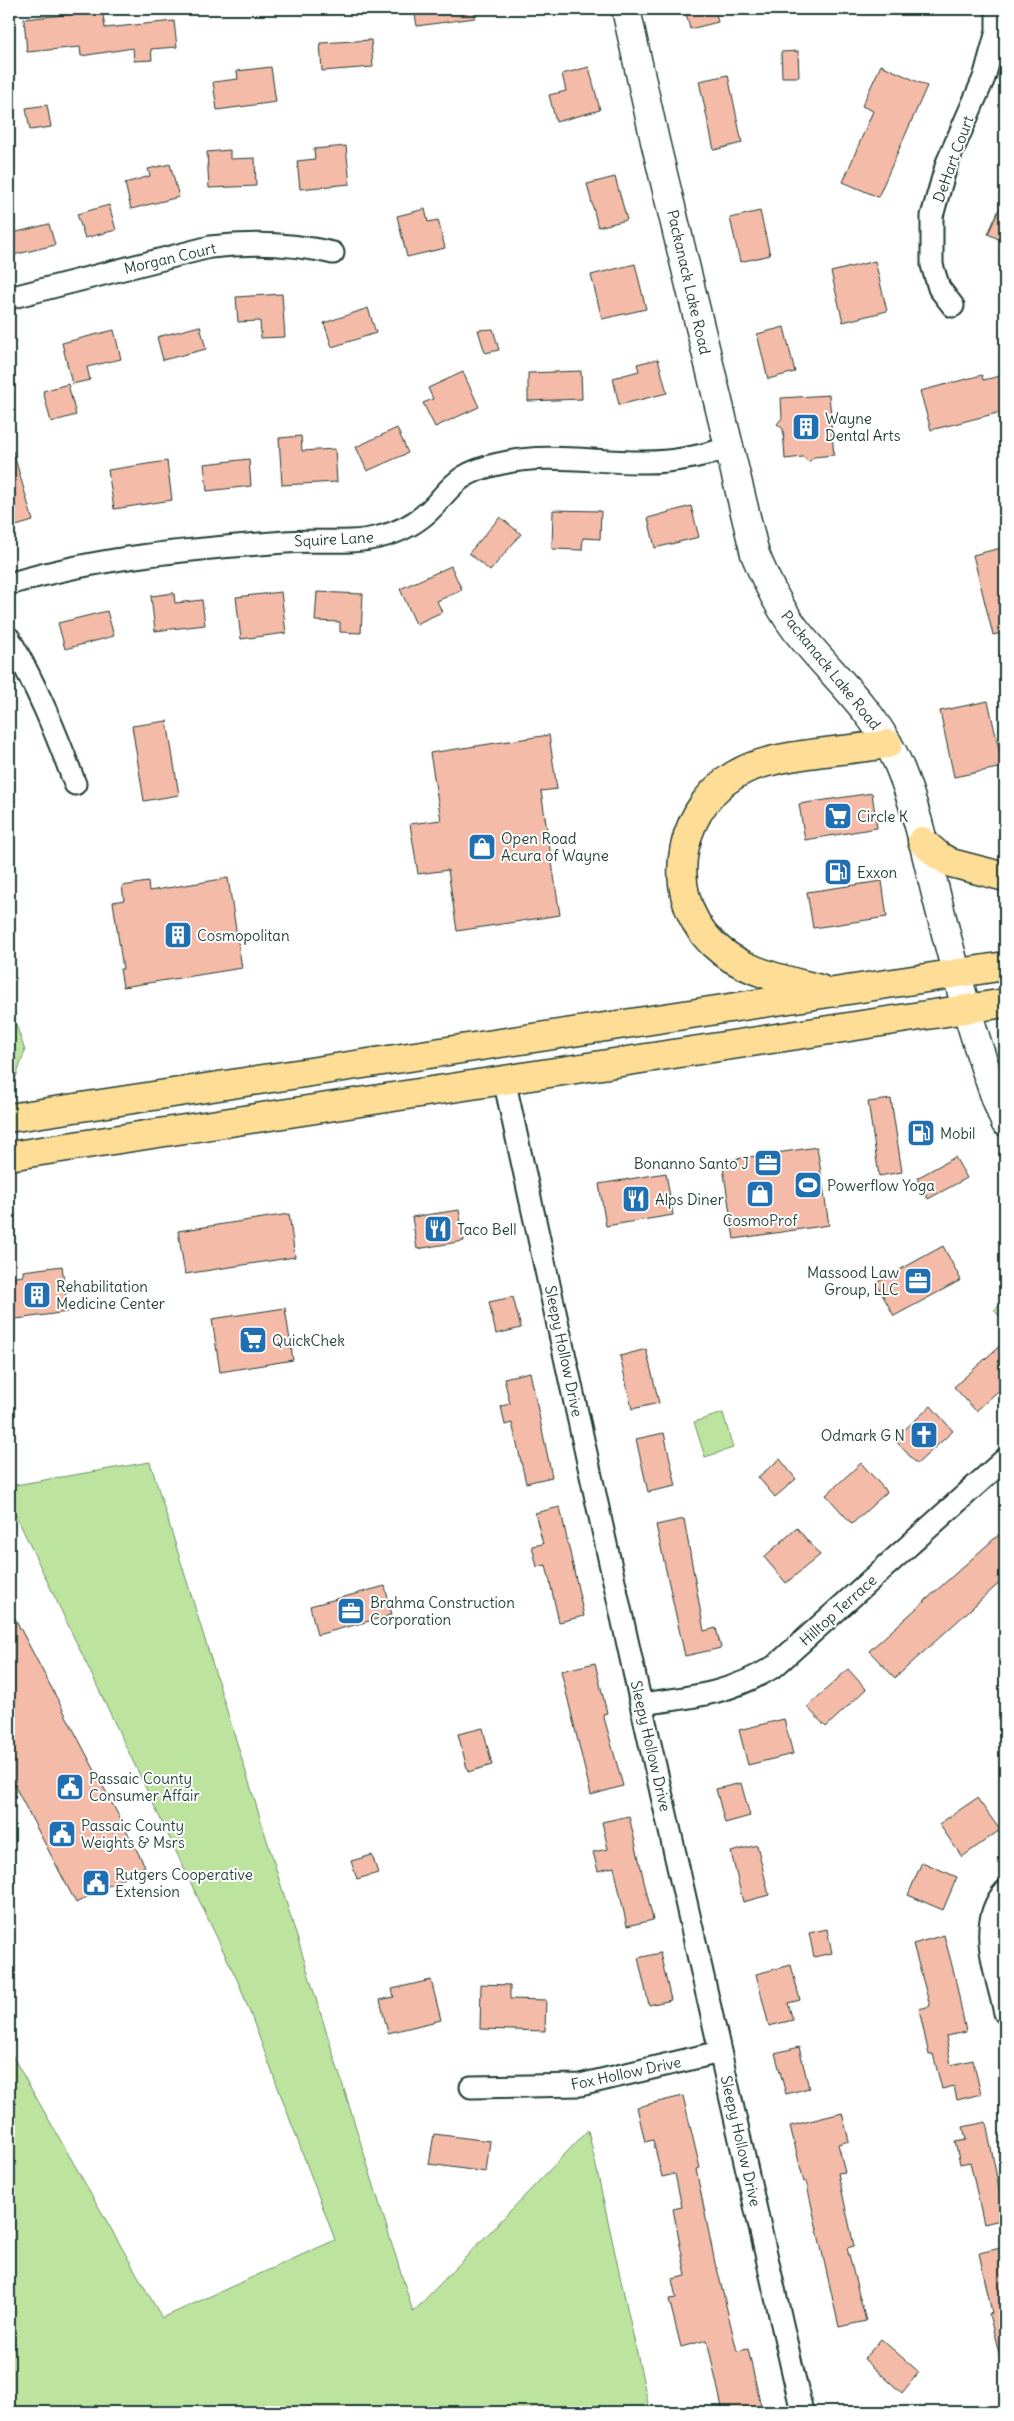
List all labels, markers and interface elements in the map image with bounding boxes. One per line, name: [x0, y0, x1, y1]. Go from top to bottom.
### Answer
street label: DeHart Court: [929, 113, 977, 205]
street label: Packanack Lake Road: [663, 208, 715, 356]
street label: Morgan Court: [122, 238, 218, 278]
place label: Wayne Dental Arts: [825, 409, 901, 445]
building icon: Wayne Dental Arts: [791, 412, 821, 442]
street label: Squire Lane: [294, 527, 374, 551]
street label: Packanack Lake Road: [777, 607, 885, 734]
supermarket icon: Circle K: [823, 801, 853, 831]
place label: Circle K: [857, 807, 909, 826]
place label: Open Road Acura of Wayne: [501, 829, 609, 865]
shop icon: Open Road Acura of Wayne: [467, 832, 497, 862]
fuel station icon: Exxon: [823, 857, 853, 887]
place label: Exxon: [857, 863, 898, 882]
building icon: Cosmopolitan: [163, 920, 193, 950]
place label: Cosmopolitan: [197, 926, 290, 945]
fuel station icon: Mobil: [906, 1118, 936, 1148]
place label: Mobil: [940, 1124, 975, 1143]
office icon: Bonanno Santo J: [753, 1148, 783, 1178]
place label: Bonanno Santo J: [634, 1154, 749, 1173]
sports icon: Powerflow Yoga: [793, 1170, 823, 1200]
place label: Powerflow Yoga: [827, 1176, 935, 1195]
shop icon: CosmoProf: [745, 1179, 775, 1209]
restaurant icon: Alps Diner: [621, 1184, 651, 1214]
place label: Alps Diner: [655, 1190, 724, 1209]
place label: CosmoProf: [723, 1211, 798, 1230]
restaurant icon: Taco Bell: [423, 1214, 453, 1244]
place label: Taco Bell: [457, 1220, 517, 1239]
place label: Massood Law Group, LLC: [807, 1263, 899, 1299]
office icon: Massood Law Group, LLC: [903, 1266, 933, 1296]
place label: Rehabilitation Medicine Center: [56, 1277, 165, 1313]
building icon: Rehabilitation Medicine Center: [22, 1280, 52, 1310]
street label: Sleepy Hollow Drive: [541, 1284, 587, 1418]
supermarket icon: QuickChek: [238, 1325, 268, 1355]
place label: QuickChek: [272, 1331, 345, 1350]
church icon: Odmark G N: [909, 1420, 939, 1450]
place label: Odmark G N: [821, 1426, 905, 1445]
street label: Hilltop Terrace: [795, 1570, 881, 1650]
place label: Brahma Construction Corporation: [370, 1593, 515, 1629]
office icon: Brahma Construction Corporation: [336, 1596, 366, 1626]
street label: Sleepy Hollow Drive: [627, 1679, 675, 1813]
place label: Passaic County Consumer Affair: [89, 1769, 200, 1805]
public building icon: Passaic County Consumer Affair: [55, 1772, 85, 1802]
place label: Passaic County Weights & Msrs: [81, 1816, 185, 1852]
public building icon: Passaic County Weights & Msrs: [47, 1819, 77, 1849]
place label: Rutgers Cooperative Extension: [115, 1865, 253, 1901]
public building icon: Rutgers Cooperative Extension: [81, 1868, 111, 1898]
street label: Fox Hollow Drive: [569, 2052, 683, 2094]
street label: Sleepy Hollow Drive: [717, 2074, 765, 2208]

